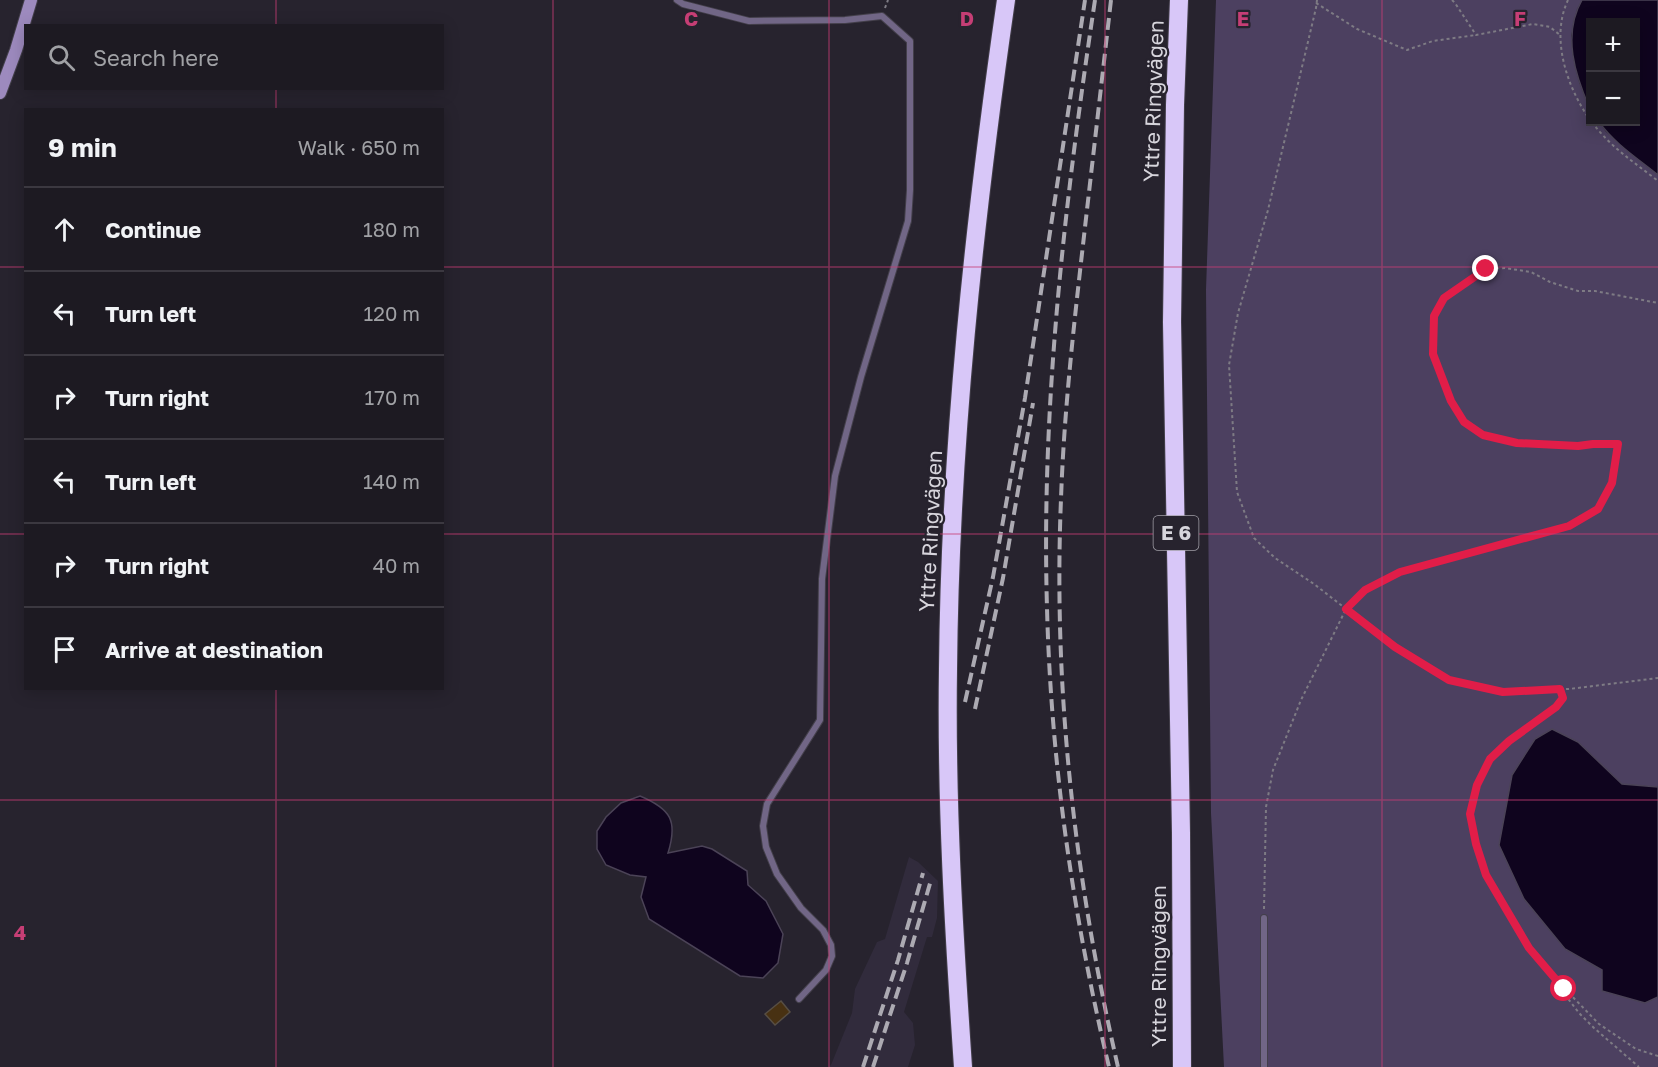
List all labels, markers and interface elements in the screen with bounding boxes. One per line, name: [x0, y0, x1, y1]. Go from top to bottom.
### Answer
text: C: [684, 6, 698, 30]
text: D: [960, 6, 974, 30]
text: E: [1237, 6, 1249, 30]
text: F: [1514, 6, 1526, 30]
map controls: [1586, 18, 1640, 126]
button: +: [1586, 18, 1640, 72]
street label: Yttre Ringvägen: [1137, 20, 1169, 182]
search box: [24, 24, 444, 90]
icon: search: [45, 41, 78, 74]
text: Search here: [93, 44, 219, 71]
button: −: [1586, 72, 1640, 126]
text: 9 min: [48, 132, 117, 163]
text: Walk · 650 m: [298, 135, 420, 159]
icon: ahead: [48, 213, 81, 246]
text: Continue: [105, 216, 201, 243]
text: 180 m: [363, 217, 420, 241]
route end: [1472, 255, 1498, 281]
icon: left: [48, 297, 81, 330]
text: Turn left: [105, 300, 196, 327]
text: 120 m: [364, 301, 420, 325]
icon: right: [48, 381, 81, 414]
text: Turn right: [105, 384, 209, 411]
text: 170 m: [365, 385, 420, 409]
street label: Yttre Ringvägen: [913, 449, 947, 613]
icon: left: [48, 465, 81, 498]
text: Turn left: [105, 468, 196, 495]
text: 140 m: [363, 469, 420, 493]
road number: E 6: [1154, 516, 1198, 550]
icon: right: [48, 549, 81, 582]
text: Turn right: [105, 552, 209, 579]
text: 40 m: [373, 553, 420, 577]
icon: arrive: [48, 633, 81, 666]
text: Arrive at destination: [105, 636, 323, 663]
street label: Yttre Ringvägen: [1145, 885, 1171, 1047]
text: 4: [14, 920, 26, 944]
route start: [1550, 975, 1576, 1001]

